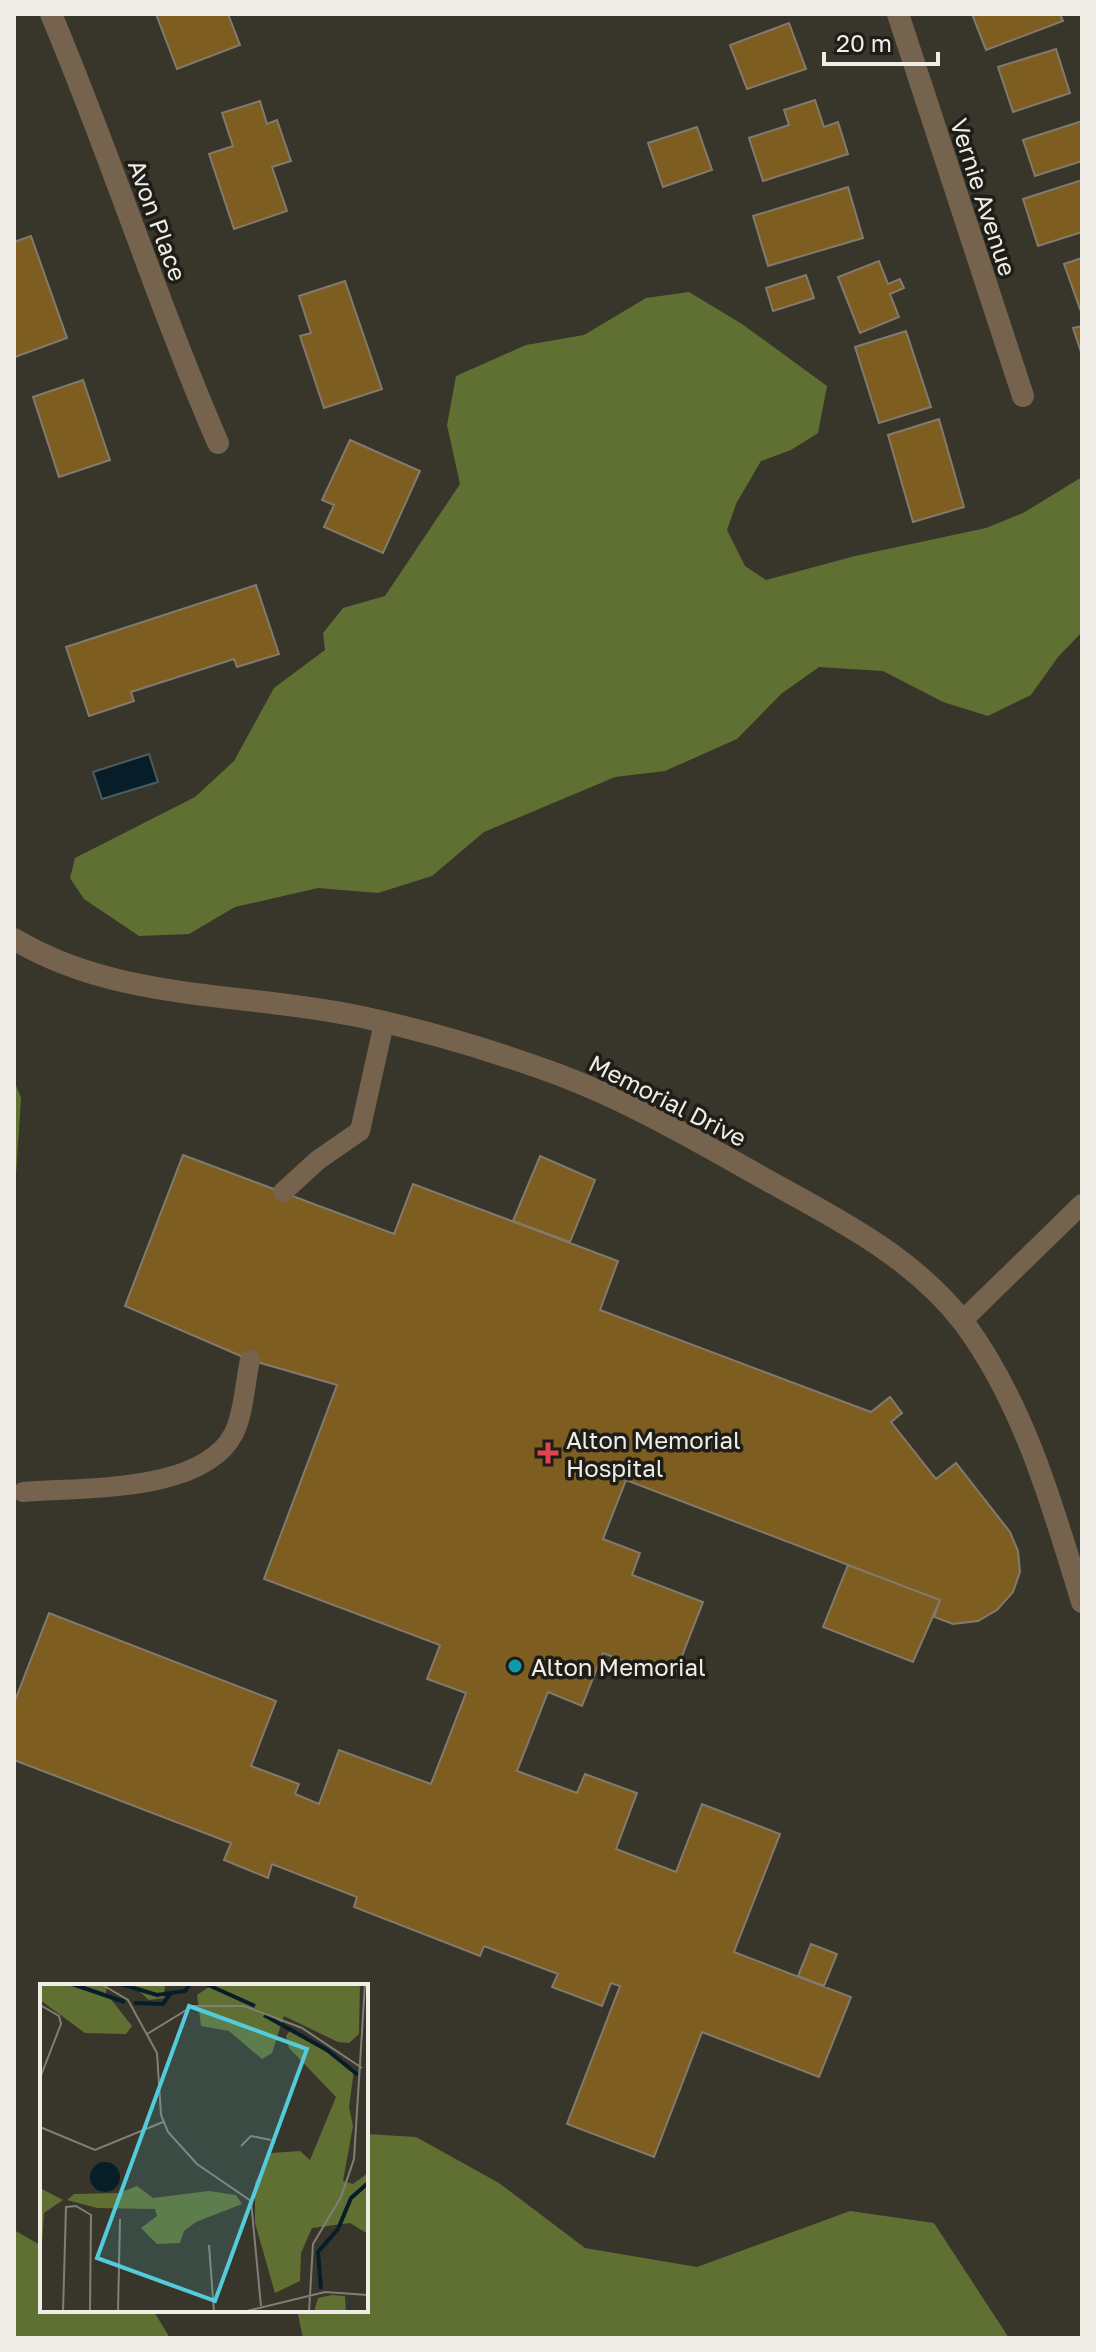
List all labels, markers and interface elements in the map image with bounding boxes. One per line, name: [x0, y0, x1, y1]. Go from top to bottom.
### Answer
scale bar: [824, 16, 938, 66]
text: 20 m: [836, 28, 892, 57]
street label: Vernie Avenue: [945, 115, 1023, 279]
street label: Avon Place: [123, 155, 193, 285]
street label: Memorial Drive: [584, 1048, 752, 1152]
place label: Alton Memorial Hospital: [566, 1425, 741, 1482]
marker: Alton Memorial Hospital: [537, 1442, 559, 1464]
place label: Alton Memorial: [531, 1652, 706, 1681]
marker: Alton Memorial: [506, 1657, 524, 1675]
inset map: [40, 1984, 368, 2312]

